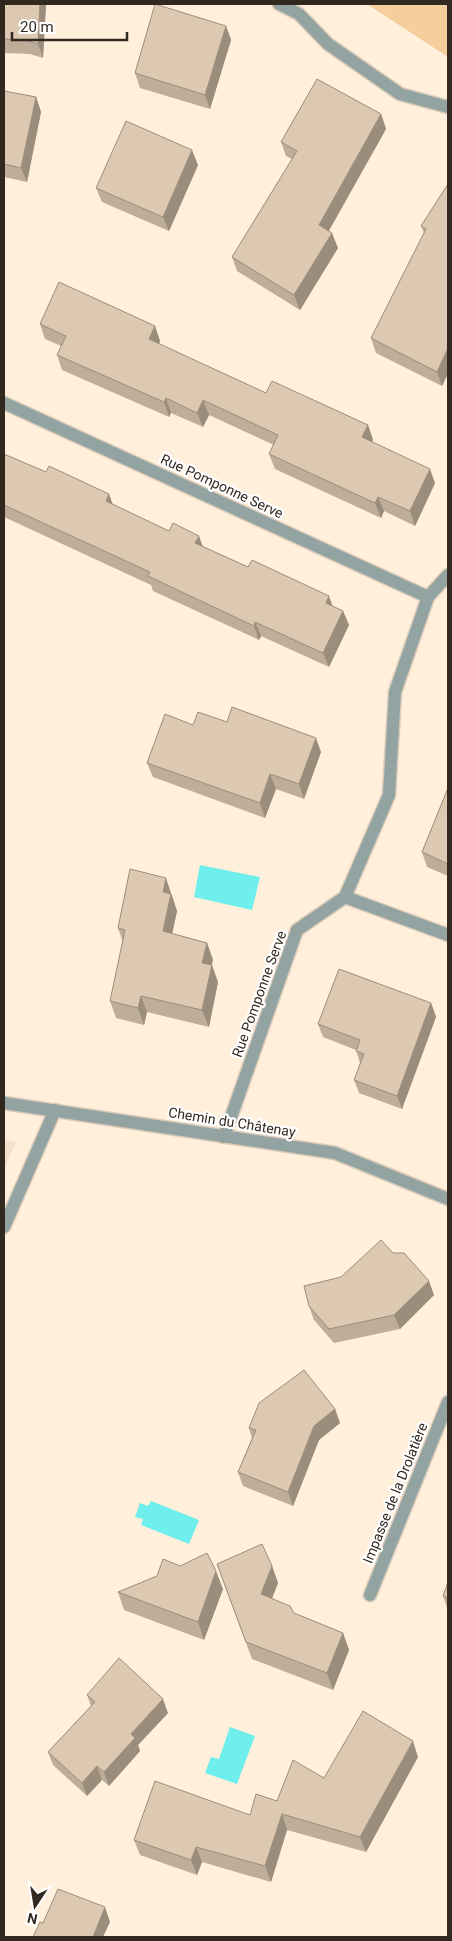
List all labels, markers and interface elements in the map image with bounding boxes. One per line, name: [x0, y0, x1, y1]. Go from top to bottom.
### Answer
scale bar: [12, 10, 128, 42]
text: 20 m: [20, 18, 54, 36]
street label: Rue Pomponne Serve: [158, 451, 286, 521]
street label: Rue Pomponne Serve: [229, 929, 289, 1059]
street label: Chemin du Châtenay: [167, 1104, 297, 1140]
street label: Impasse de la Drolatière: [359, 1420, 431, 1566]
north arrow: [10, 1881, 60, 1931]
text: N: [26, 1910, 39, 1928]

